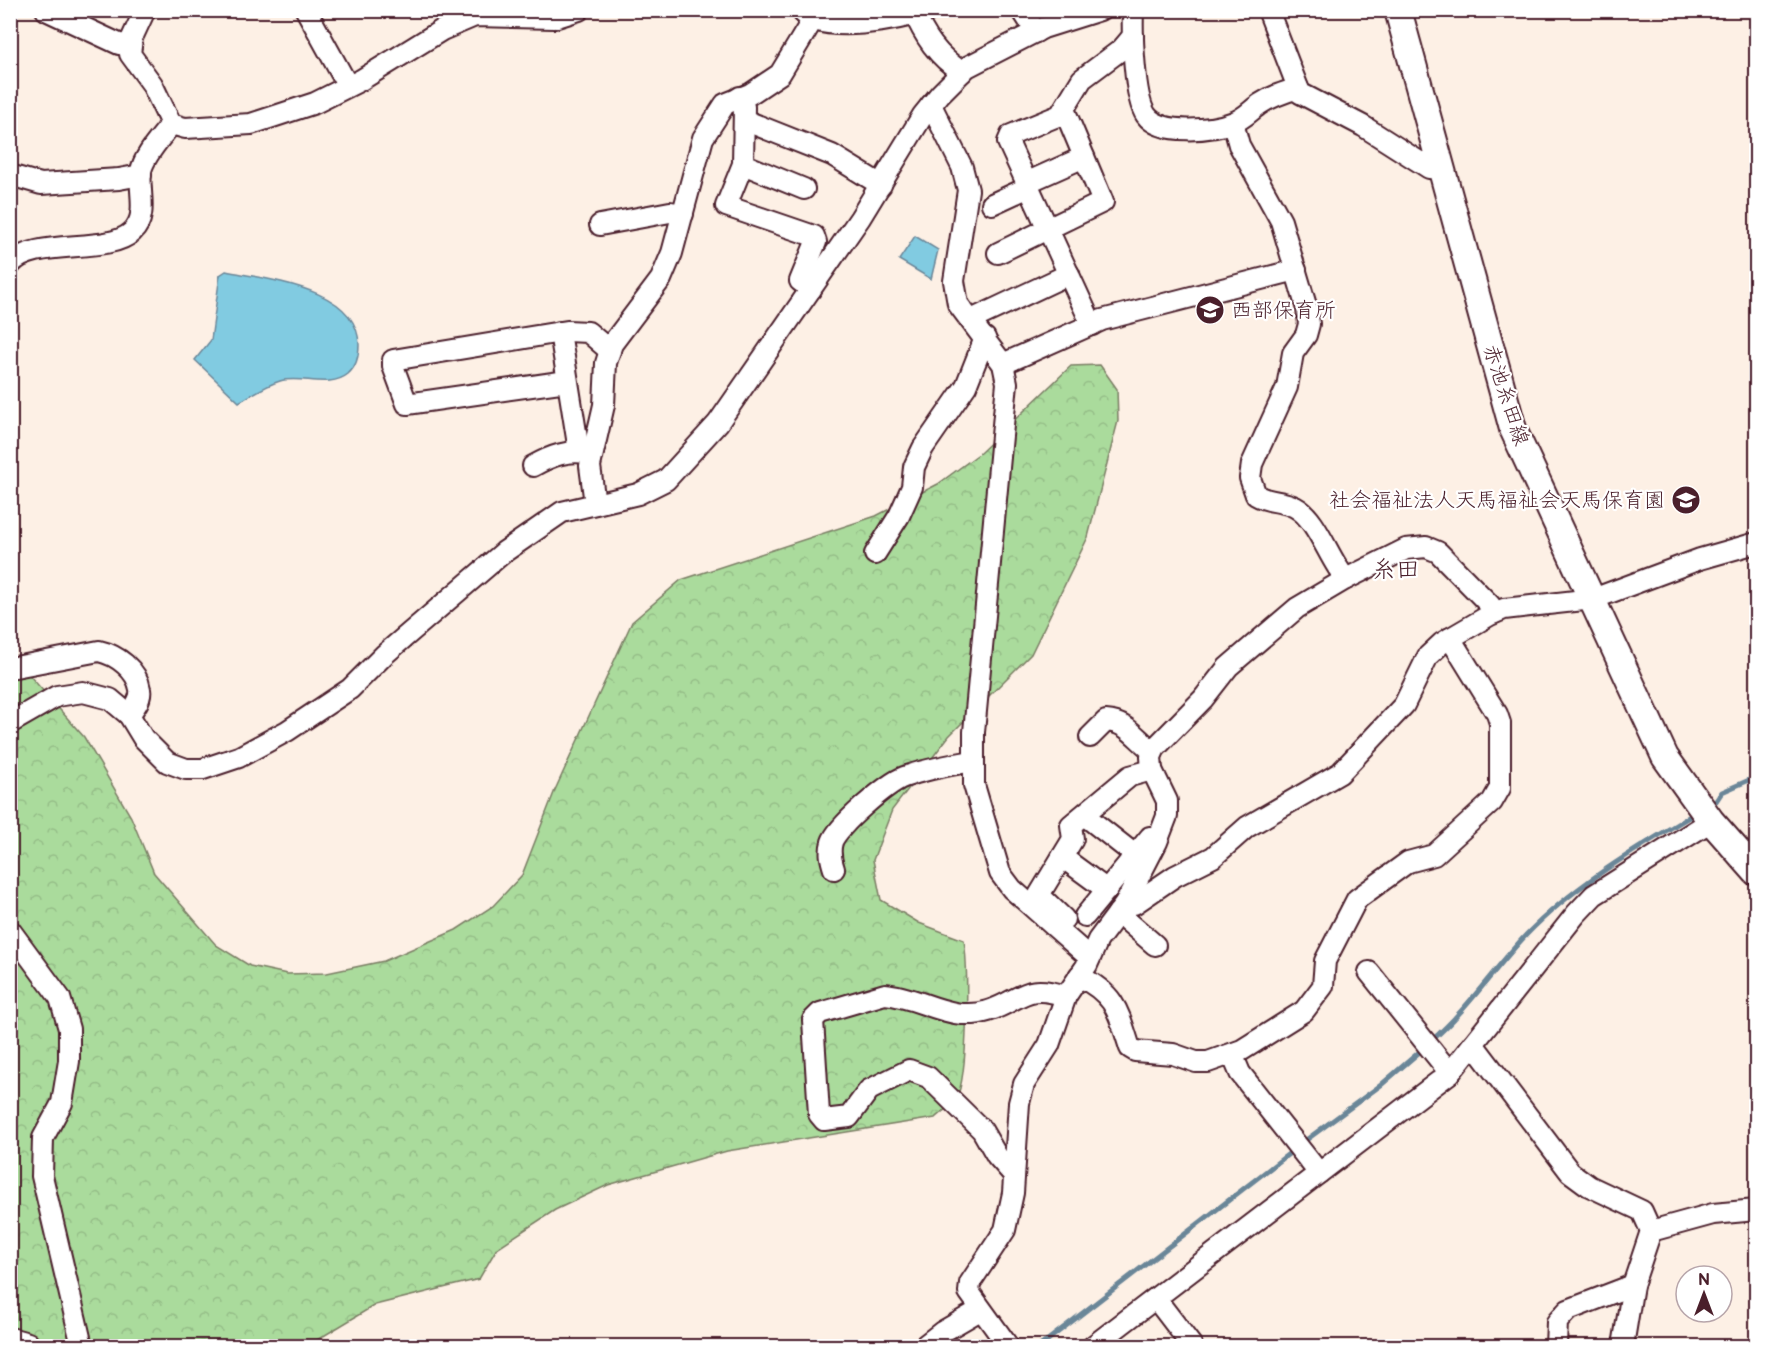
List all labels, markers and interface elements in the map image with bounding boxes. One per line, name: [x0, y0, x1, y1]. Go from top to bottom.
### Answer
school or university icon: 西部保育所: [1194, 294, 1226, 326]
place label: 西部保育所: [1231, 298, 1336, 323]
street label: 赤池糸田線: [1478, 341, 1534, 449]
school or university icon: 社会福祉法人天馬福祉会天馬保育園: [1670, 484, 1702, 516]
place label: 社会福祉法人天馬福祉会天馬保育園: [1329, 488, 1665, 513]
district label: 糸田: [1372, 555, 1420, 584]
north arrow: [1674, 1264, 1734, 1324]
text: N: [1698, 1271, 1710, 1290]

